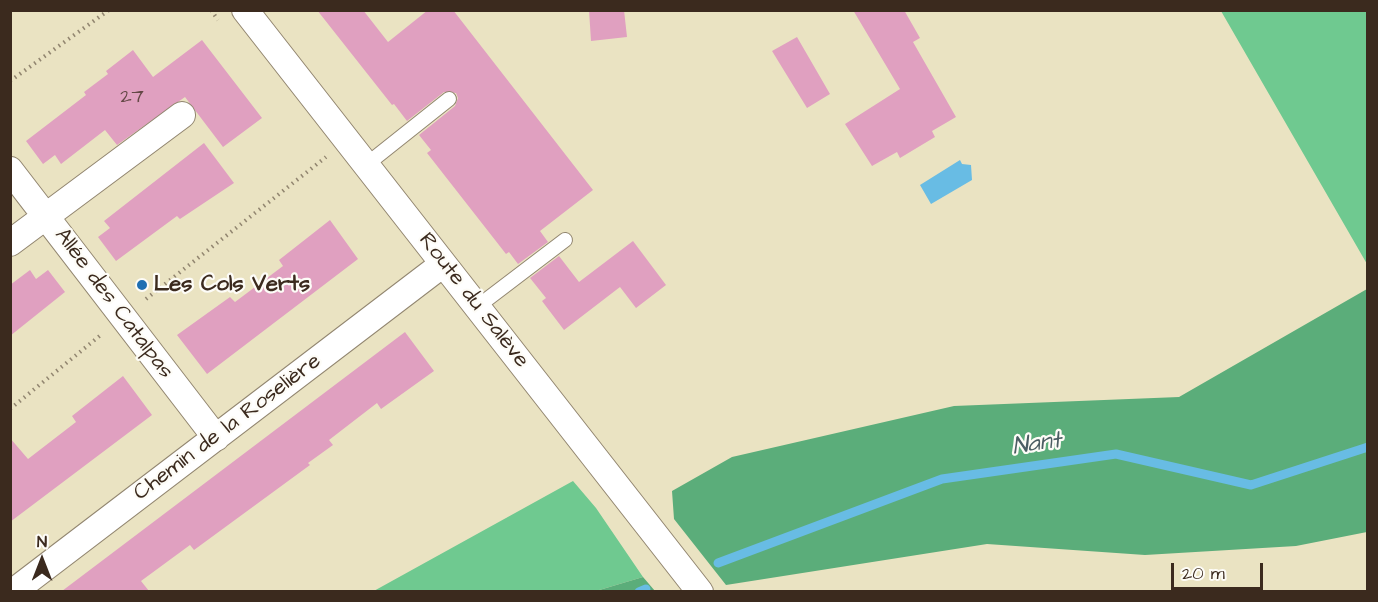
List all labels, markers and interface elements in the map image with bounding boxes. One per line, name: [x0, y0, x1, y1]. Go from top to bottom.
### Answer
house number: 27: [120, 86, 144, 110]
street label: Allée des Catalpas: [48, 224, 178, 384]
street label: Route du Salève: [412, 228, 534, 374]
place label: Les Cols Verts: [154, 272, 310, 298]
marker: Les Cols Verts: [135, 278, 149, 292]
street label: Chemin de la Roselière: [129, 349, 327, 507]
water label: Nant: [1011, 427, 1063, 463]
north arrow: [12, 530, 72, 590]
text: N: [37, 531, 47, 553]
scale bar: [1174, 551, 1266, 589]
text: 20 m: [1182, 561, 1225, 586]

